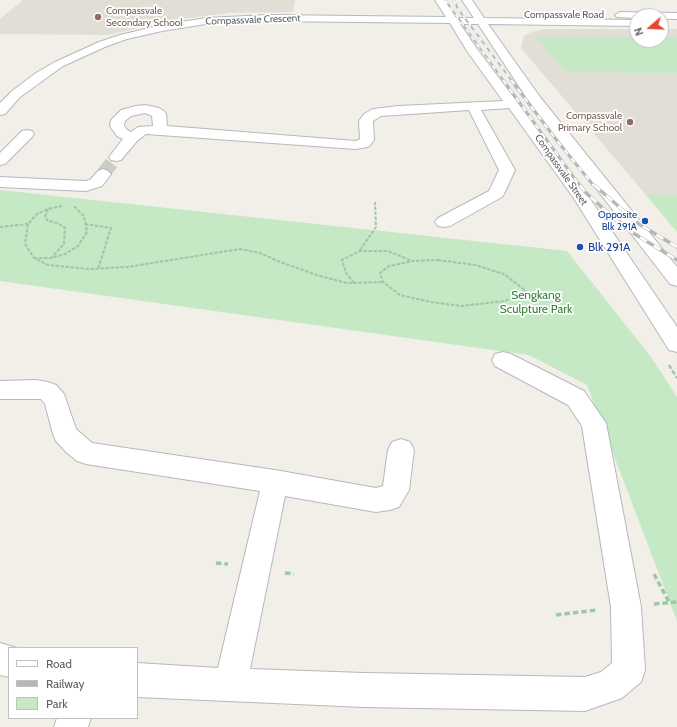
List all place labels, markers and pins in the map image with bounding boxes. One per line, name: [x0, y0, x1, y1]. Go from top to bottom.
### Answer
place label: Compassvale Secondary School: [106, 5, 182, 28]
marker: Compassvale Secondary School: [93, 12, 103, 22]
place label: Compassvale Primary School: [558, 110, 622, 134]
marker: Compassvale Primary School: [625, 117, 635, 127]
place label: Opposite Blk 291A: [598, 209, 637, 232]
marker: Opposite Blk 291A: [640, 216, 650, 226]
place label: Blk 291A: [588, 240, 630, 254]
marker: Blk 291A: [575, 242, 585, 252]

